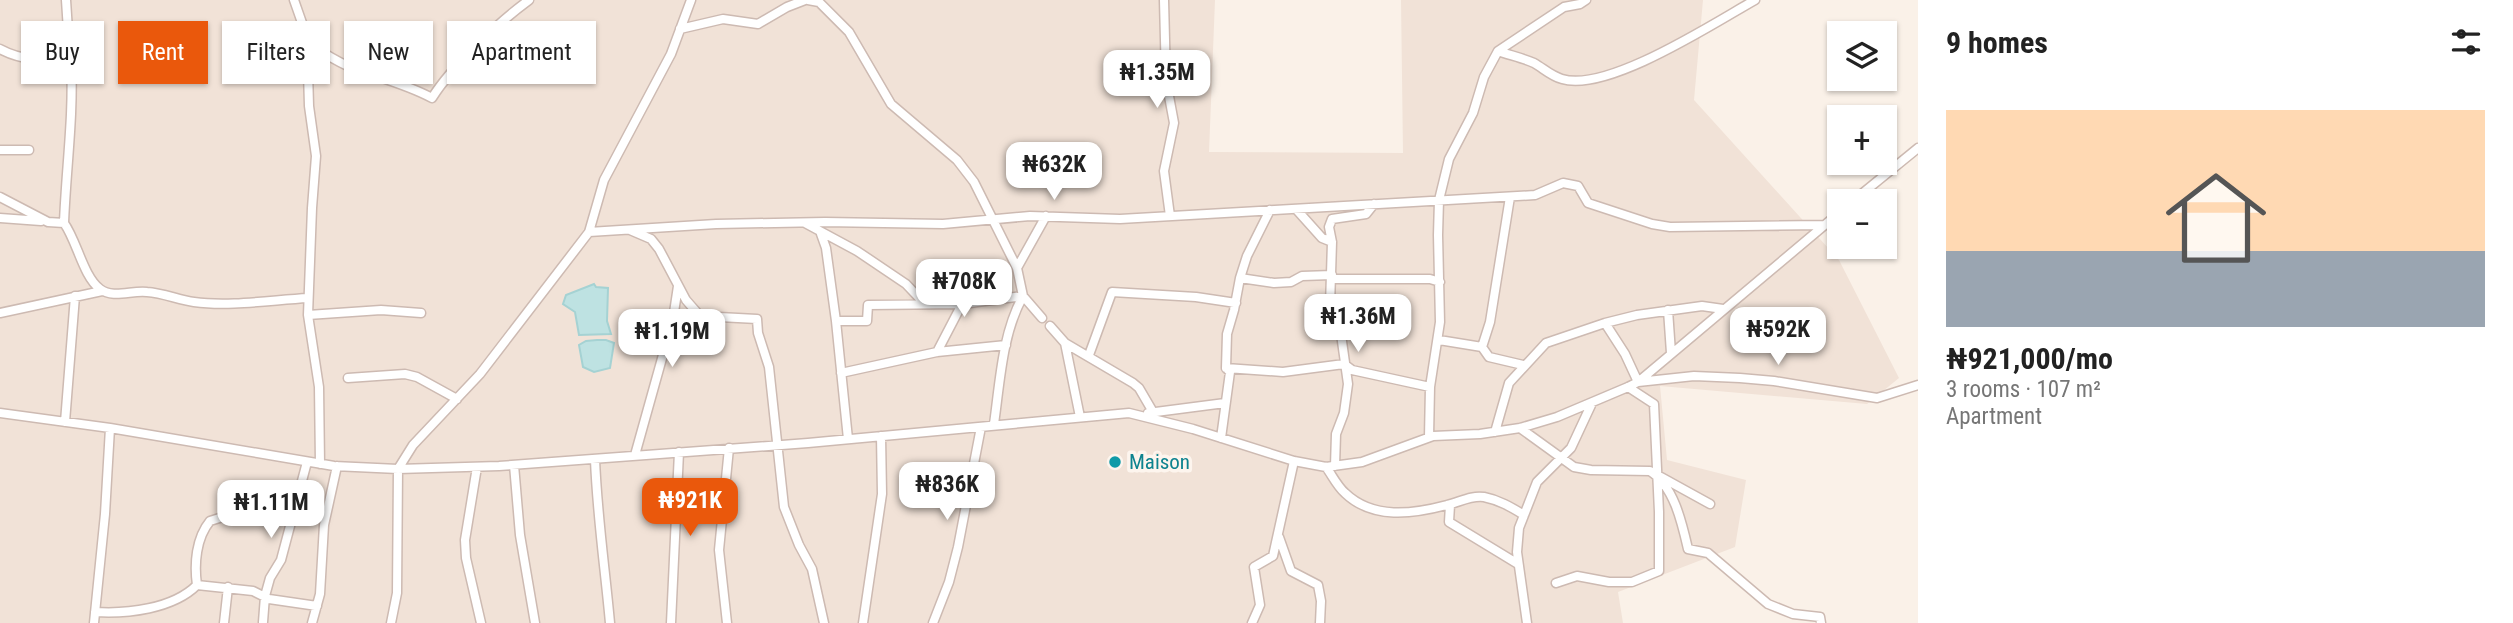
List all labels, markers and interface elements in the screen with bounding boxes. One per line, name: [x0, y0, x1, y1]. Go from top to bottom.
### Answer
chip: Buy: [21, 21, 104, 84]
chip: Rent: [118, 21, 208, 84]
chip: Filters: [222, 21, 330, 84]
chip: New: [344, 21, 433, 84]
chip: Apartment: [447, 21, 596, 84]
map controls: [1827, 21, 1897, 259]
button: layers: [1827, 21, 1897, 91]
icon: filters: [2447, 23, 2485, 61]
text: 9 homes: [1946, 25, 2048, 60]
pin: ₦1.35M: [1100, 50, 1214, 110]
text: ₦1.35M: [1119, 59, 1195, 86]
button: +: [1827, 105, 1897, 175]
pin: ₦632K: [1005, 142, 1103, 202]
text: ₦632K: [1022, 151, 1086, 178]
icon: home: [2153, 155, 2279, 281]
button: −: [1827, 189, 1897, 259]
pin: ₦708K: [915, 260, 1013, 319]
text: ₦708K: [932, 268, 996, 295]
pin: ₦1.36M: [1301, 294, 1415, 354]
text: ₦1.36M: [1320, 303, 1396, 330]
pin: ₦592K: [1729, 308, 1827, 367]
pin: ₦1.19M: [615, 310, 729, 369]
text: ₦592K: [1746, 316, 1810, 343]
text: ₦1.19M: [634, 318, 710, 345]
text: ₦921,000/mo: [1946, 341, 2113, 376]
text: 3 rooms · 107 m²: [1946, 376, 2101, 403]
text: Apartment: [1946, 403, 2042, 430]
place label: Maison: [1129, 450, 1190, 474]
marker: Maison: [1107, 454, 1123, 470]
pin: ₦836K: [898, 462, 996, 522]
text: ₦836K: [915, 471, 979, 498]
pin: ₦921K: [641, 478, 739, 538]
pin: ₦1.11M: [214, 480, 328, 540]
text: ₦921K: [658, 487, 722, 514]
text: ₦1.11M: [233, 489, 309, 516]

